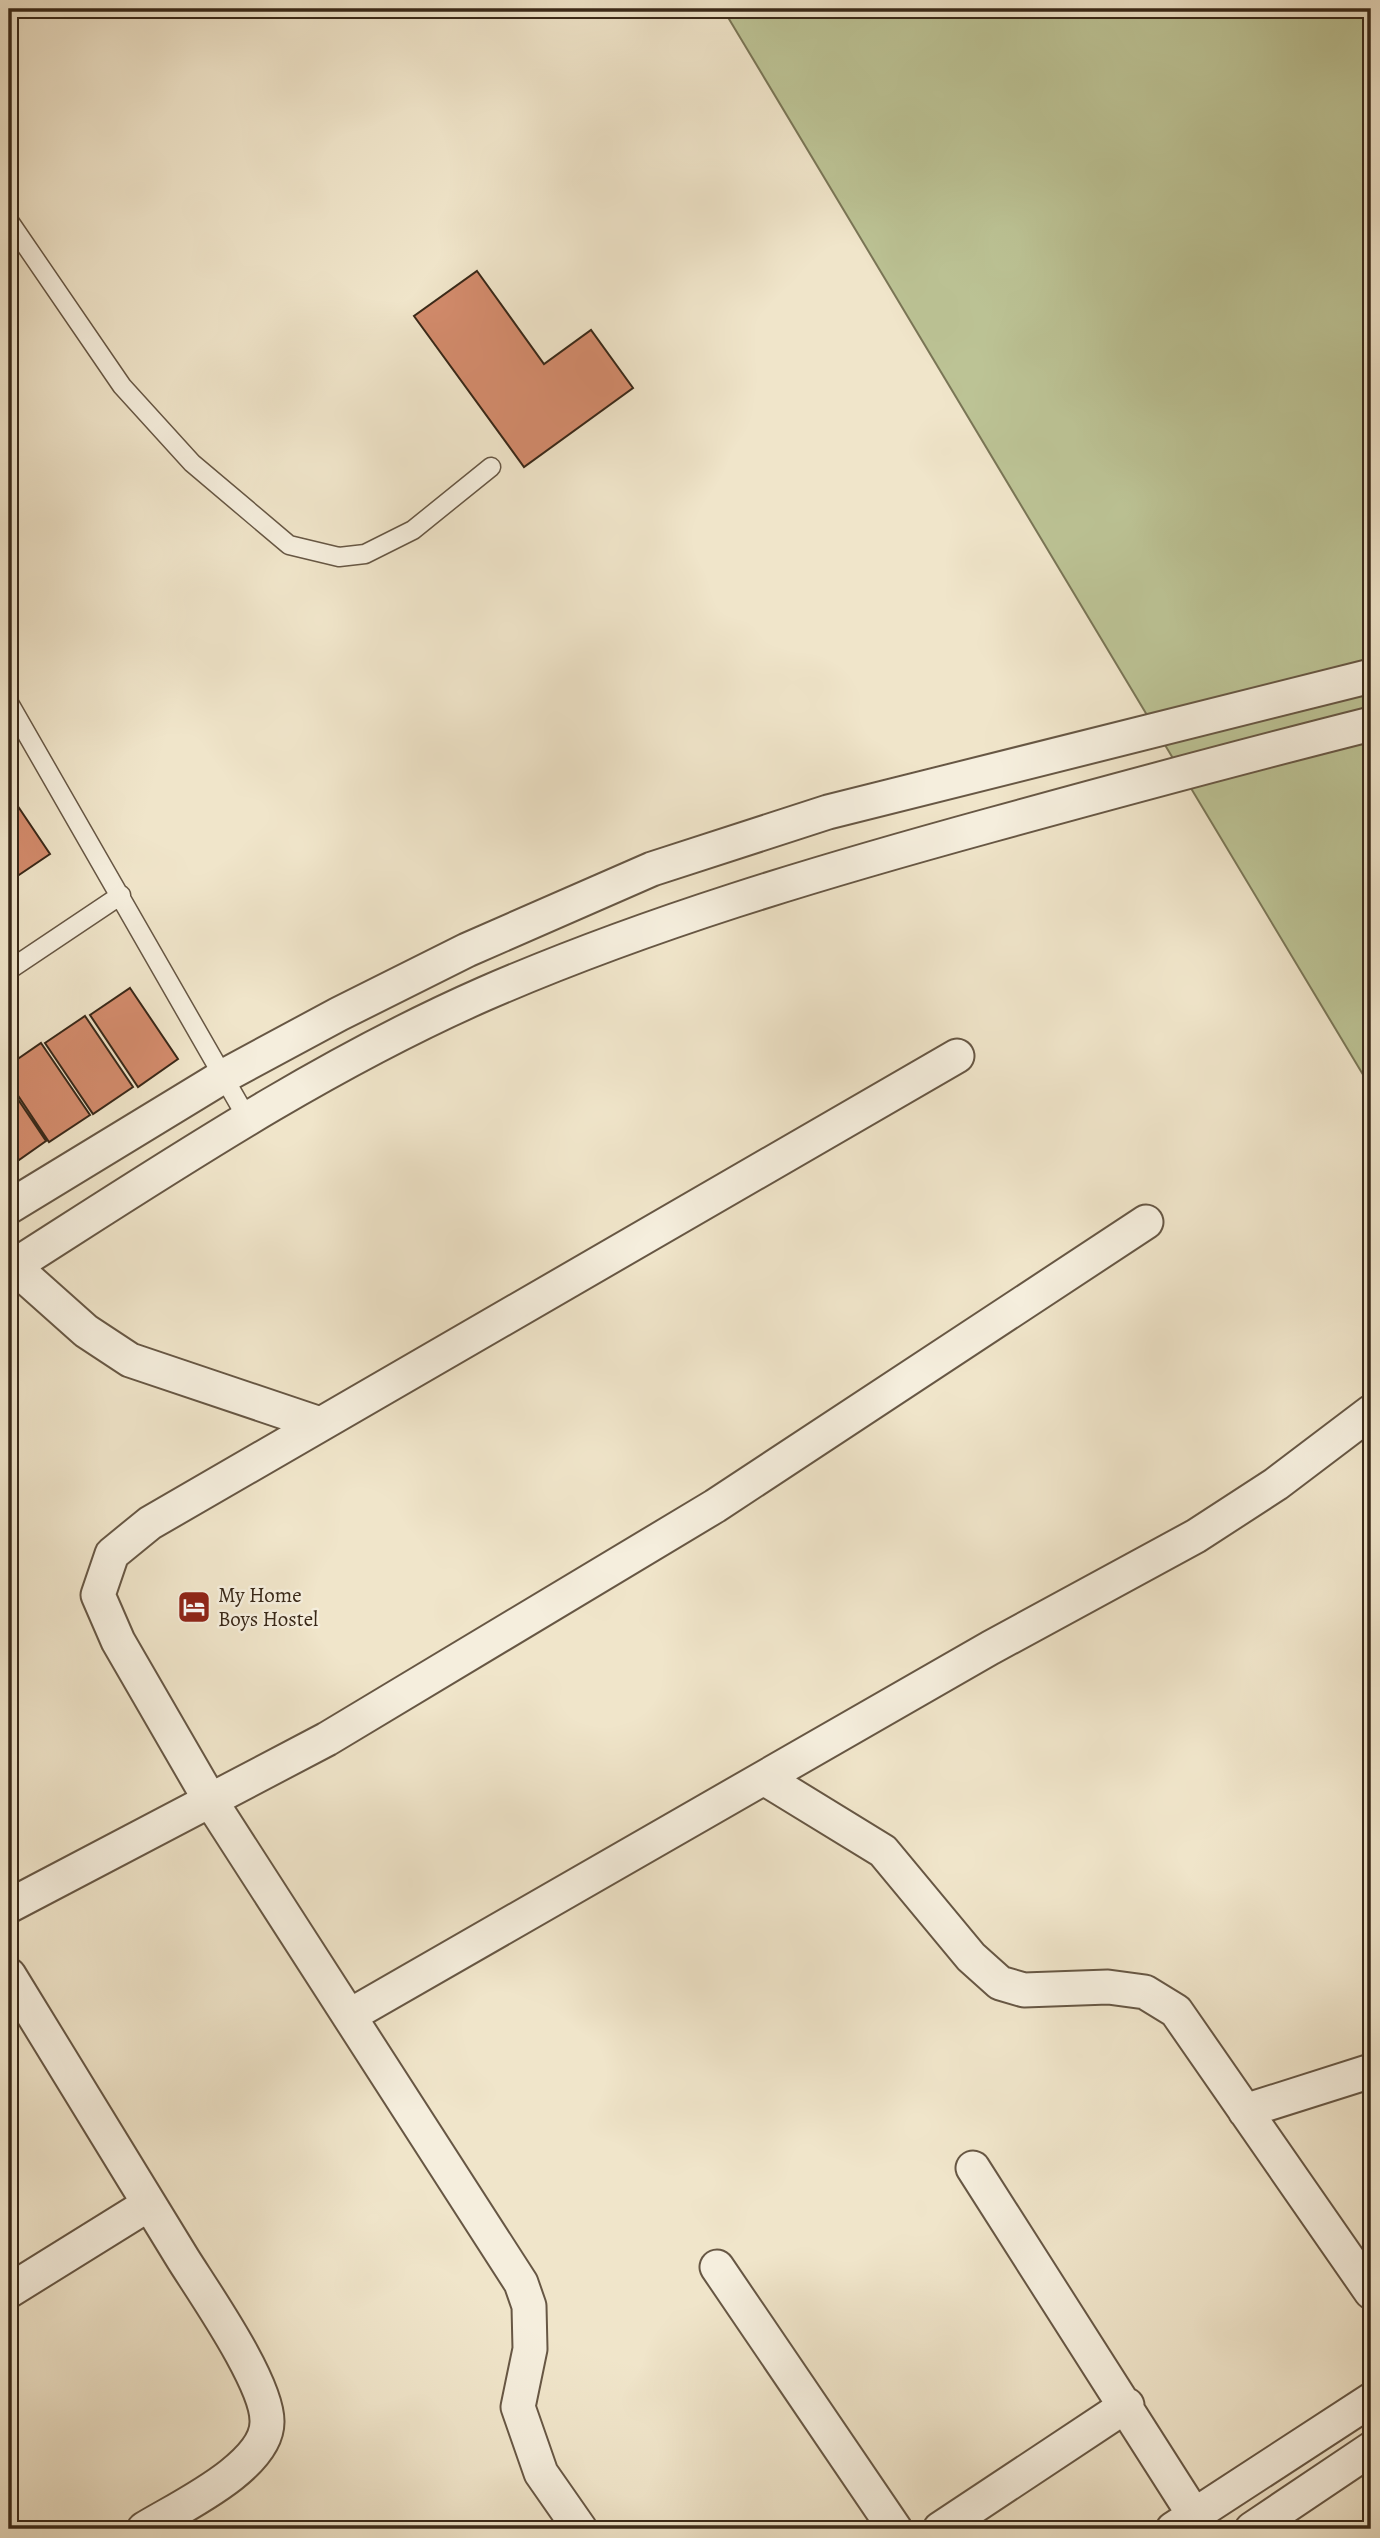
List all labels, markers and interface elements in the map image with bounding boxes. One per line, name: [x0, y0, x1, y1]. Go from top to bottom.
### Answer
place label: My Home Boys Hostel: [218, 1581, 318, 1633]
hotel icon: My Home Boys Hostel: [175, 1588, 213, 1626]

